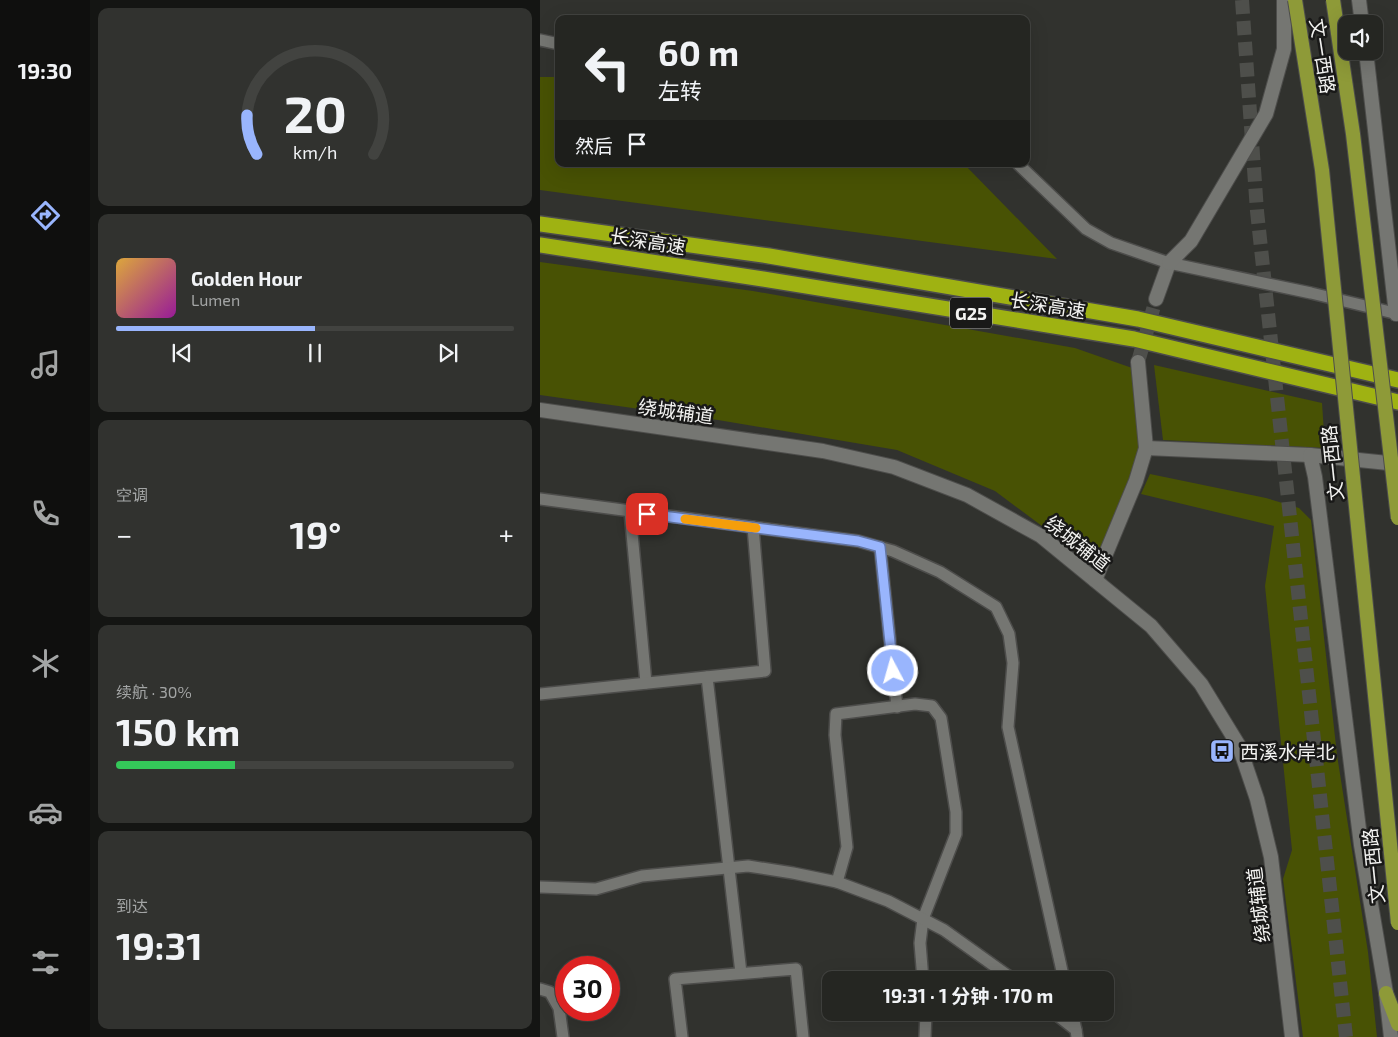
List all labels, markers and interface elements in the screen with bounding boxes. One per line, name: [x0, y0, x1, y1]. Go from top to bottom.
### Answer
map controls: [1338, 15, 1383, 60]
button: sound: [1338, 15, 1383, 60]
street label: 文一西路: [1306, 17, 1340, 95]
text: 60 m: [658, 31, 739, 73]
icon: left: [575, 35, 640, 100]
text: 19:30: [18, 57, 72, 83]
text: 左转: [658, 77, 702, 103]
text: 20: [283, 81, 347, 143]
icon: arrive: [623, 130, 651, 158]
text: 然后: [575, 134, 613, 157]
text: km/h: [293, 141, 337, 163]
icon: directions: [28, 198, 63, 233]
street label: 长深高速: [609, 224, 687, 258]
text: Golden Hour: [191, 267, 302, 290]
street label: 长深高速: [1009, 288, 1087, 322]
text: Lumen: [191, 290, 240, 309]
road number: G25: [950, 298, 992, 328]
icon: previous: [168, 339, 196, 367]
icon: pause: [301, 339, 329, 367]
icon: next: [434, 339, 462, 367]
icon: music: [28, 347, 63, 382]
street label: 绕城辅道: [637, 394, 715, 428]
street label: 文一西路: [1317, 424, 1347, 502]
text: 空调: [116, 485, 148, 504]
pin: [626, 493, 668, 535]
icon: phone: [28, 496, 63, 531]
icon: arrive: [633, 500, 661, 528]
text: 19°: [290, 511, 341, 557]
street label: 绕城辅道: [1041, 511, 1115, 575]
text: −: [116, 517, 132, 551]
text: +: [499, 517, 514, 551]
position arrow: [866, 644, 918, 696]
icon: climate: [28, 646, 63, 681]
text: 续航 · 30%: [116, 682, 192, 701]
text: 150 km: [116, 708, 240, 754]
bus stop icon: 西溪水岸北: [1209, 738, 1235, 764]
place label: 西溪水岸北: [1240, 740, 1335, 763]
icon: car: [28, 795, 63, 830]
street label: 文一西路: [1358, 827, 1388, 905]
street label: 绕城辅道: [1242, 866, 1274, 944]
text: 到达: [116, 896, 148, 915]
text: 19:31: [116, 922, 203, 968]
icon: filters: [28, 945, 63, 980]
speed limit sign: 30: [555, 956, 620, 1021]
text: 19:31 · 1 分钟 · 170 m: [883, 984, 1053, 1007]

